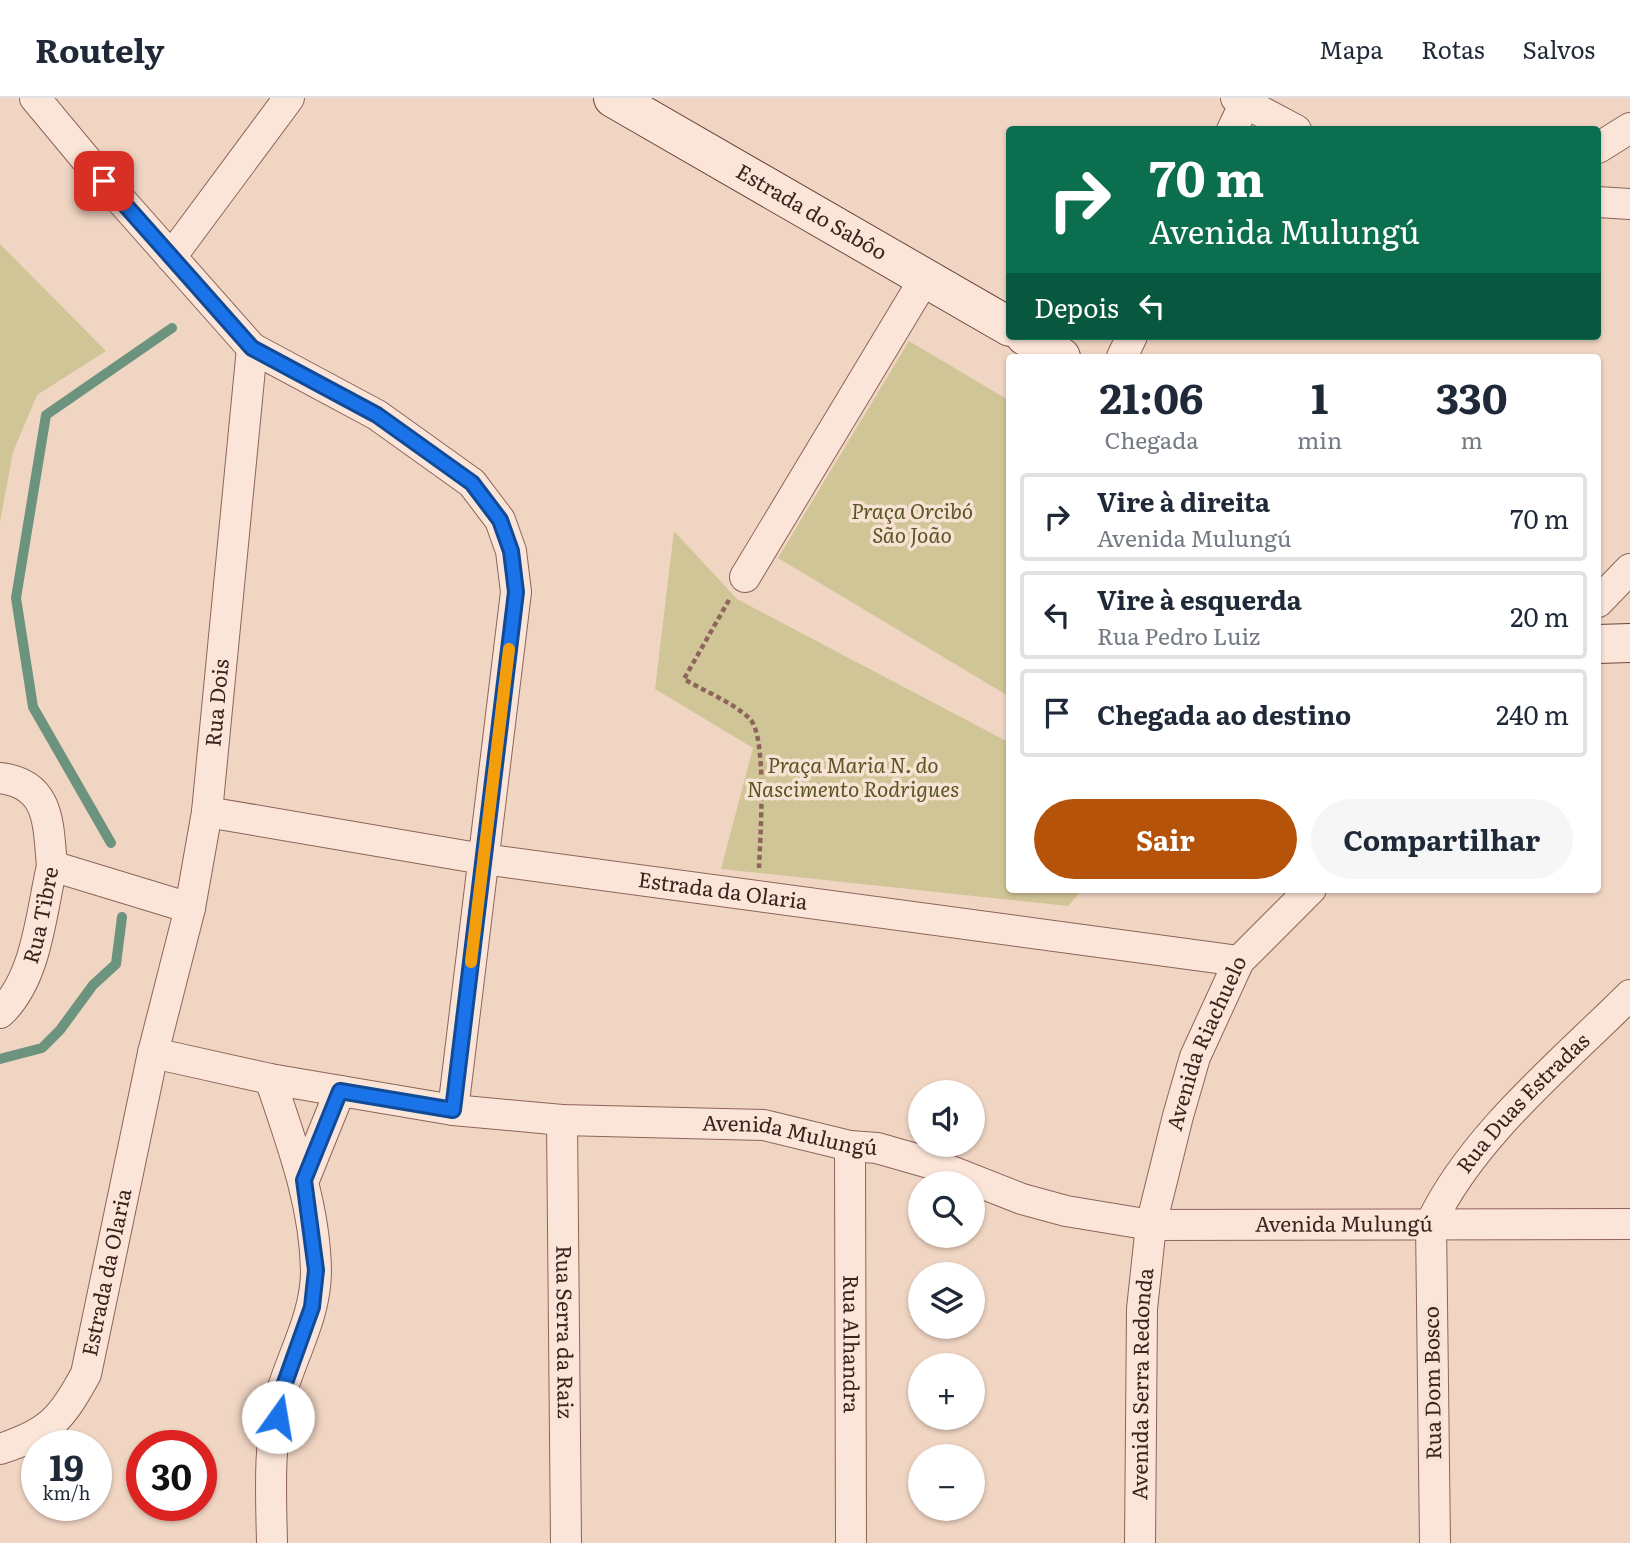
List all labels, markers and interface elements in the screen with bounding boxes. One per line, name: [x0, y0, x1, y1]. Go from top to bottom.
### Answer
text: Routely: [35, 24, 164, 73]
text: Mapa: [1319, 31, 1383, 66]
text: Rotas: [1421, 31, 1485, 66]
text: Salvos: [1523, 31, 1595, 66]
text: 70 m: [1149, 139, 1264, 212]
pin: [74, 151, 134, 211]
street label: Estrada do Sabôo: [731, 154, 894, 266]
icon: right: [1034, 154, 1125, 245]
icon: arrive: [85, 162, 123, 200]
text: Avenida Mulungú: [1149, 206, 1420, 254]
text: Depois: [1034, 287, 1119, 326]
icon: left: [1133, 287, 1171, 325]
text: 21:06: [1099, 365, 1204, 427]
text: 1: [1311, 365, 1328, 427]
text: 330: [1436, 365, 1508, 427]
text: Chegada: [1104, 422, 1199, 456]
text: min: [1297, 422, 1342, 456]
text: m: [1460, 422, 1483, 456]
text: Vire à direita: [1097, 481, 1270, 520]
park label: Praça Orcibó São João: [851, 494, 973, 549]
icon: right: [1038, 498, 1076, 536]
text: 70 m: [1510, 498, 1569, 537]
text: Avenida Mulungú: [1097, 520, 1292, 554]
text: Vire à esquerda: [1097, 579, 1302, 618]
icon: left: [1038, 596, 1076, 634]
text: 20 m: [1510, 596, 1569, 635]
text: Rua Pedro Luiz: [1097, 618, 1260, 652]
street label: Rua Dois: [195, 657, 235, 748]
icon: arrive: [1038, 694, 1076, 732]
text: Chegada ao destino: [1097, 694, 1351, 733]
text: 240 m: [1496, 694, 1569, 733]
park label: Praça Maria N. do Nascimento Rodrigues: [747, 748, 959, 803]
button: Sair: [1034, 799, 1297, 879]
button: Compartilhar: [1311, 799, 1573, 879]
street label: Estrada da Olaria: [636, 862, 811, 916]
street label: Rua Tibre: [13, 863, 64, 967]
street label: Avenida Riachuelo: [1157, 950, 1253, 1133]
street label: Rua Duas Estradas: [1447, 1024, 1595, 1179]
map controls: [908, 1080, 985, 1521]
button: sound: [908, 1080, 985, 1157]
street label: Avenida Mulungú: [702, 1105, 879, 1161]
button: search: [908, 1171, 985, 1248]
street label: Estrada da Olaria: [72, 1185, 137, 1359]
street label: Avenida Mulungú: [1255, 1206, 1433, 1238]
street label: Rua Serra da Raiz: [550, 1245, 583, 1419]
button: layers: [908, 1262, 985, 1339]
street label: Avenida Serra Redonda: [1122, 1265, 1159, 1500]
street label: Rua Alhandra: [837, 1275, 869, 1414]
street label: Rua Dom Bosco: [1414, 1306, 1447, 1460]
button: +: [908, 1353, 985, 1430]
position arrow: [241, 1380, 315, 1454]
speed limit sign: 30: [126, 1430, 217, 1521]
text: 19: [49, 1440, 84, 1492]
button: −: [908, 1444, 985, 1521]
text: km/h: [43, 1479, 90, 1506]

